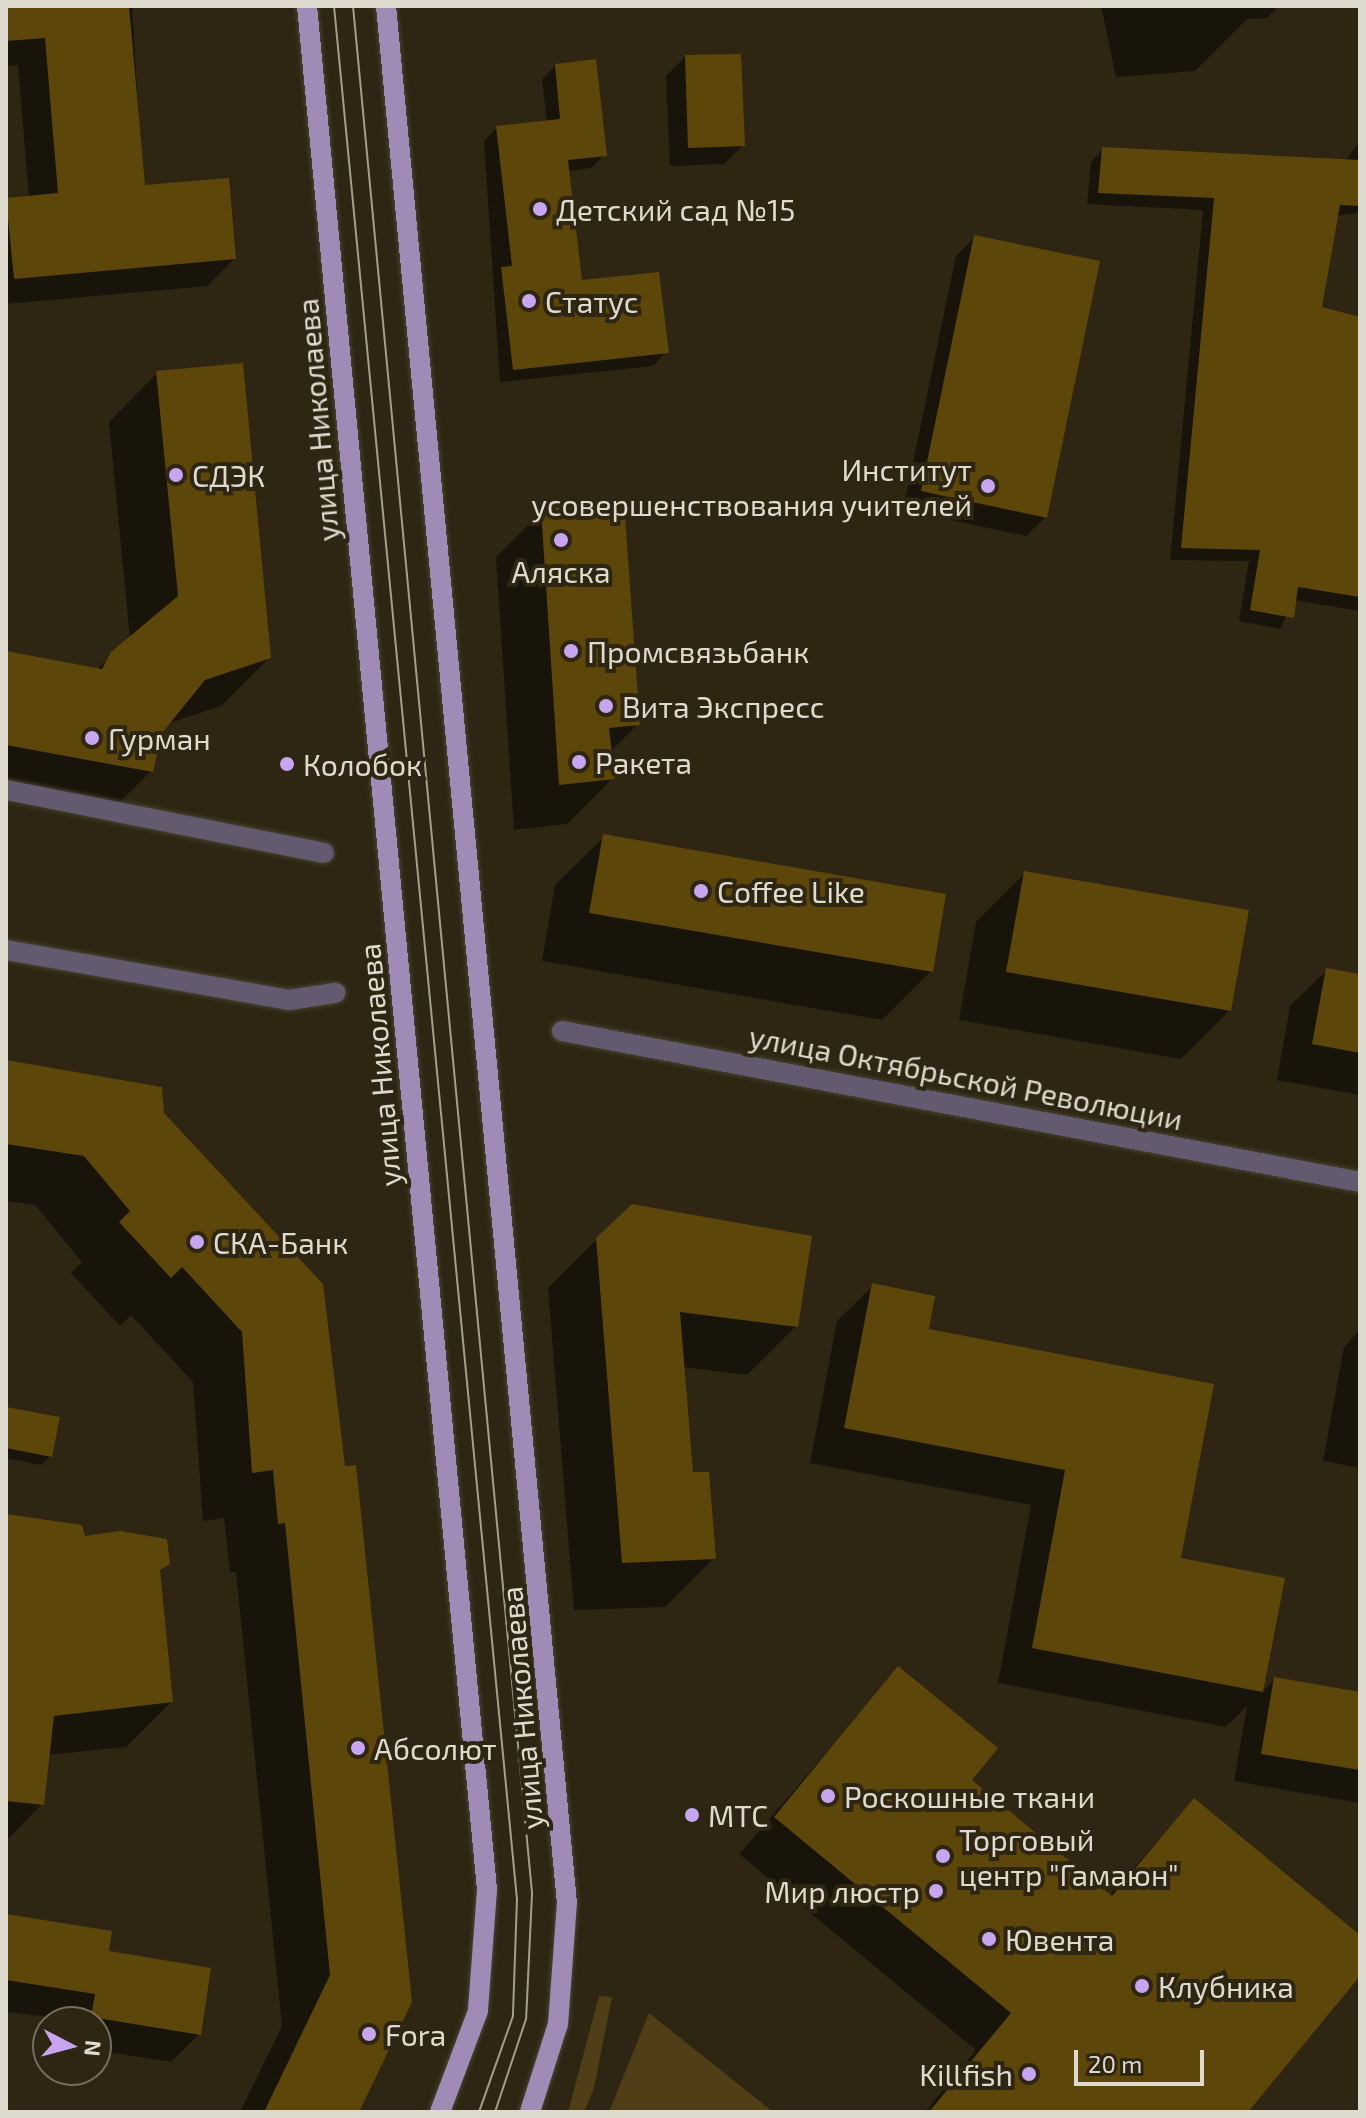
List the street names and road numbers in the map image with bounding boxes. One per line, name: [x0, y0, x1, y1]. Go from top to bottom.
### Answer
street label: улица Николаева: [288, 297, 346, 543]
street label: улица Николаева: [350, 942, 408, 1188]
street label: улица Октябрьской Революции: [746, 1017, 1186, 1137]
street label: улица Николаева: [492, 1585, 550, 1831]

